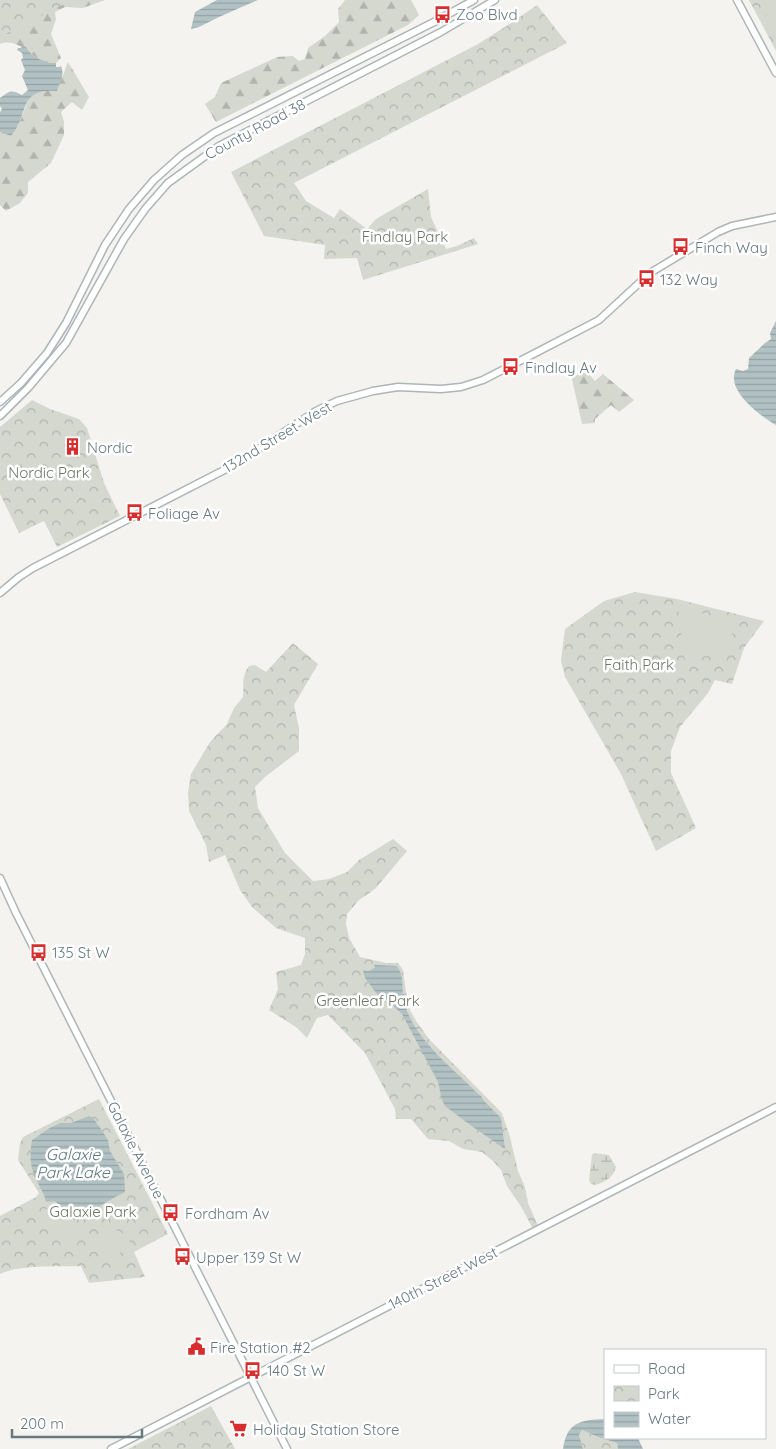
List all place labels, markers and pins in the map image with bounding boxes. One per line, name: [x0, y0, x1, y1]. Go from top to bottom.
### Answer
bus stop icon: Zoo Blvd: [432, 4, 452, 24]
place label: Zoo Blvd: [456, 5, 518, 24]
bus stop icon: Finch Way: [671, 237, 691, 257]
place label: Finch Way: [695, 238, 768, 257]
bus stop icon: 132 Way: [636, 269, 656, 289]
place label: 132 Way: [660, 270, 718, 289]
bus stop icon: Findlay Av: [501, 357, 521, 377]
place label: Findlay Av: [525, 358, 597, 377]
building icon: Nordic: [63, 437, 83, 457]
place label: Nordic: [87, 438, 133, 457]
bus stop icon: Foliage Av: [124, 503, 144, 523]
place label: Foliage Av: [148, 504, 220, 523]
bus stop icon: 135 St W: [28, 942, 48, 962]
place label: 135 St W: [52, 943, 110, 962]
bus stop icon: Fordham Av: [161, 1203, 181, 1223]
place label: Fordham Av: [185, 1204, 270, 1223]
bus stop icon: Upper 139 St W: [172, 1247, 192, 1267]
place label: Upper 139 St W: [196, 1248, 302, 1267]
public building icon: Fire Station #2: [186, 1337, 206, 1357]
place label: Fire Station #2: [210, 1338, 311, 1357]
bus stop icon: 140 St W: [243, 1360, 263, 1380]
place label: 140 St W: [267, 1361, 326, 1380]
supermarket icon: Holiday Station Store: [229, 1419, 249, 1439]
place label: Holiday Station Store: [253, 1420, 399, 1439]

